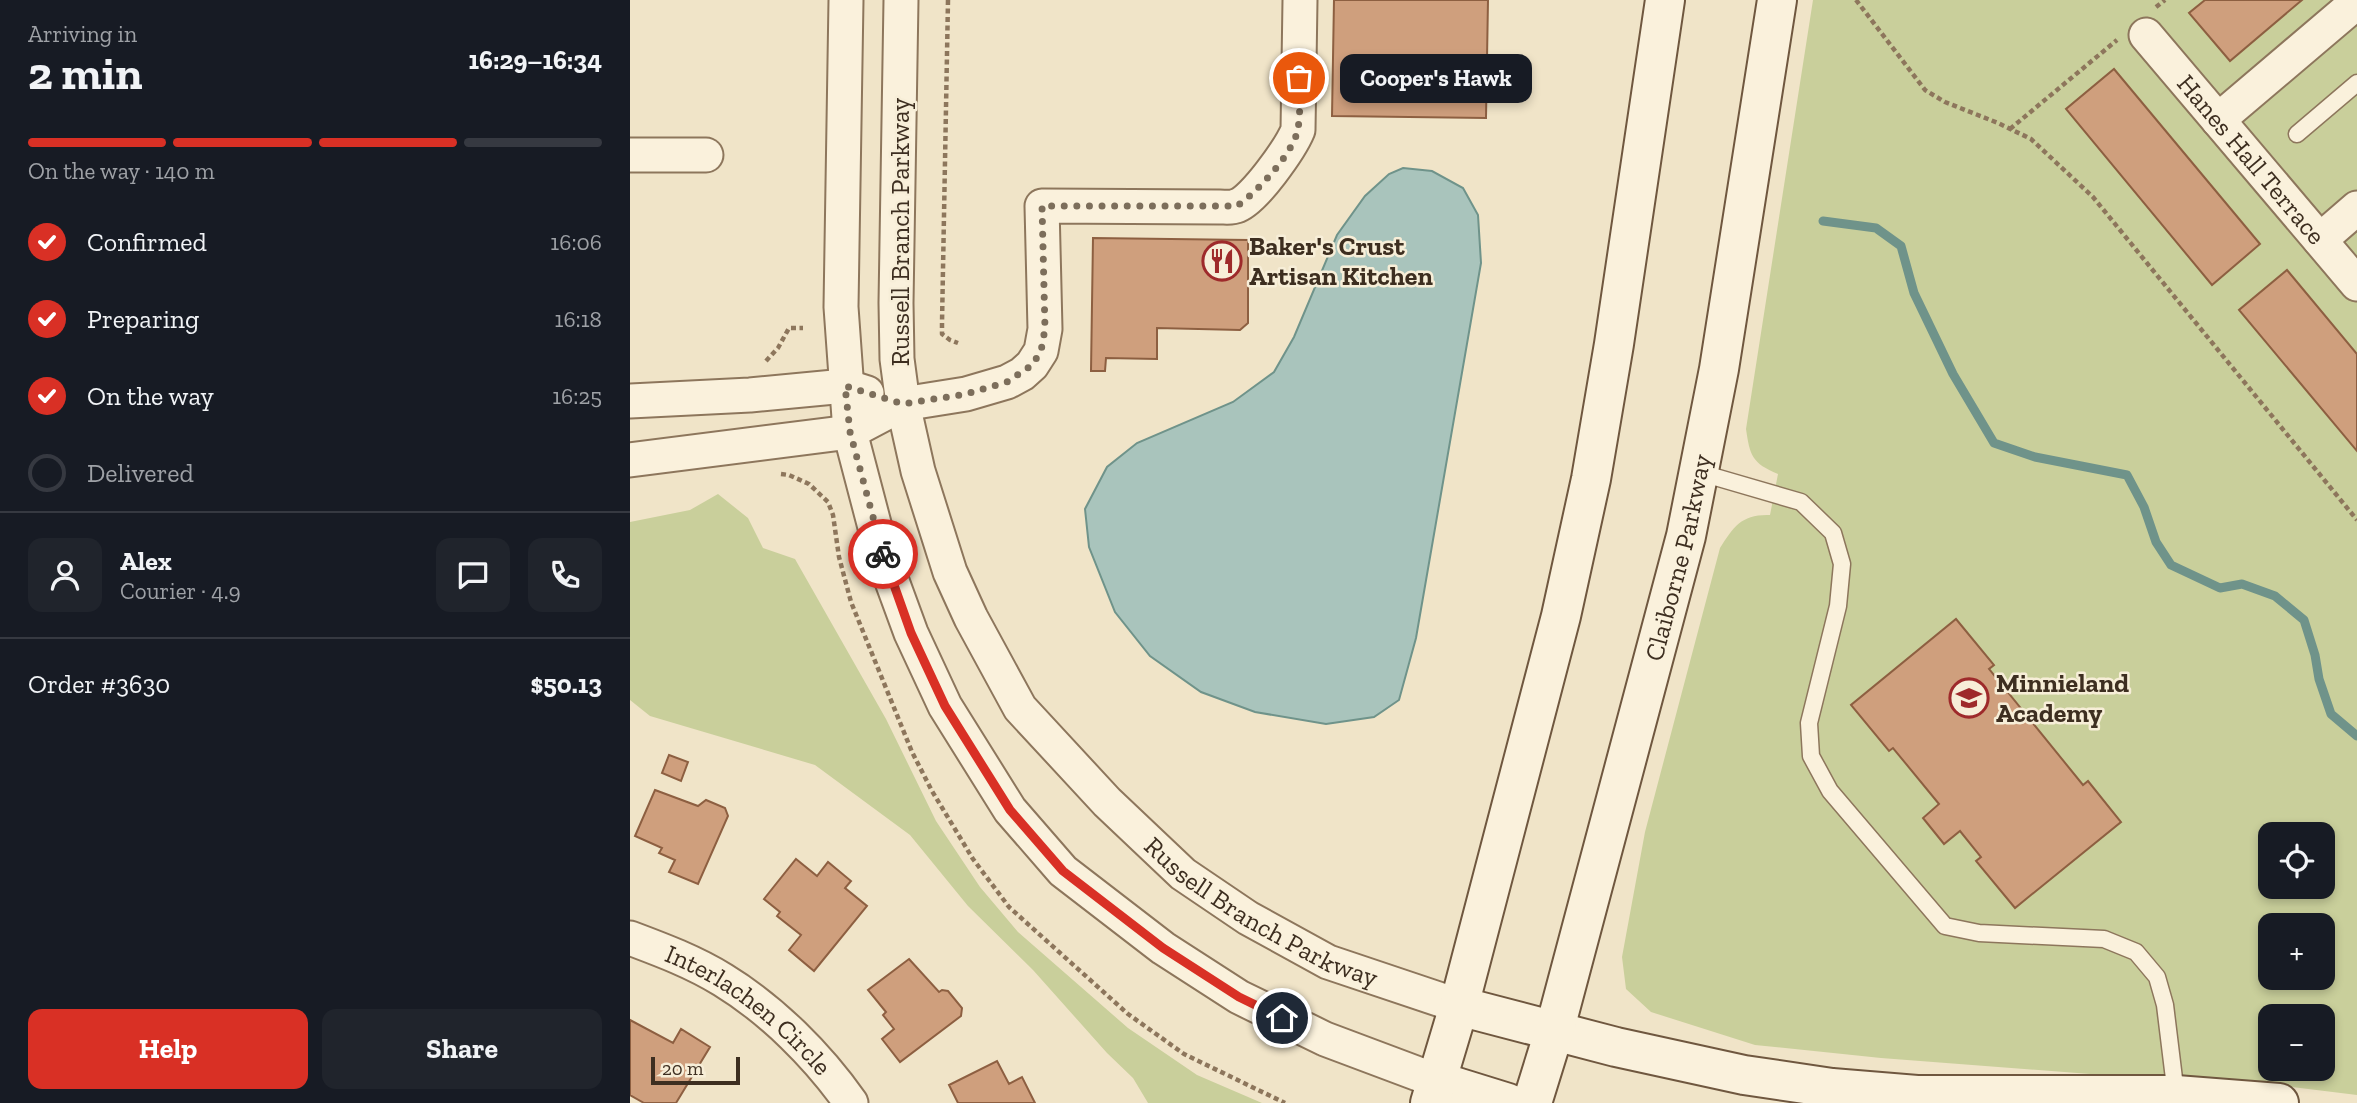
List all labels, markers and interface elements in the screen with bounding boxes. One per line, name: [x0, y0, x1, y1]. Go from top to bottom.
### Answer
text: Arriving in: [28, 20, 137, 48]
text: 16:29–16:34: [469, 44, 602, 76]
text: 2 min: [28, 46, 143, 101]
pin: [1269, 48, 1329, 108]
callout: Cooper's Hawk: [1341, 54, 1533, 102]
icon: bag: [1280, 59, 1318, 97]
text: Cooper's Hawk: [1360, 64, 1512, 92]
street label: Hanes Hall Terrace: [2170, 68, 2332, 251]
street label: Russell Branch Parkway: [884, 97, 916, 366]
text: On the way · 140 m: [28, 157, 215, 185]
icon: check: [28, 223, 66, 261]
text: Confirmed: [87, 226, 207, 258]
text: 16:06: [550, 228, 602, 256]
place label: Baker's Crust Artisan Kitchen: [1249, 230, 1433, 292]
restaurant icon: Baker's Crust Artisan Kitchen: [1201, 240, 1243, 282]
icon: check: [28, 300, 66, 338]
text: Preparing: [87, 303, 199, 335]
text: 16:18: [555, 305, 602, 333]
icon: check: [28, 377, 66, 415]
text: On the way: [87, 380, 214, 412]
text: 16:25: [552, 382, 602, 410]
street label: Claiborne Parkway: [1638, 451, 1718, 664]
text: Delivered: [87, 457, 194, 489]
courier: [848, 519, 918, 589]
icon: bike: [864, 535, 902, 573]
button: person: [28, 538, 102, 612]
button: chat: [436, 538, 510, 612]
button: phone: [528, 538, 602, 612]
text: Alex: [120, 545, 172, 577]
text: Courier · 4.9: [120, 577, 241, 605]
place label: Minnieland Academy: [1996, 667, 2129, 729]
text: Order #3630: [28, 668, 170, 700]
text: $50.13: [530, 668, 602, 700]
school or university icon: Minnieland Academy: [1948, 677, 1990, 719]
map controls: [2258, 822, 2335, 1081]
button: locate: [2258, 822, 2335, 899]
street label: Russell Branch Parkway: [1138, 830, 1383, 994]
button: +: [2258, 913, 2335, 990]
street label: Interlachen Circle: [661, 937, 839, 1082]
pin: [1252, 988, 1312, 1048]
icon: home: [1263, 999, 1301, 1037]
button: −: [2258, 1004, 2335, 1081]
button: Help: [28, 1009, 308, 1089]
button: Share: [322, 1009, 602, 1089]
scale bar: [651, 1054, 740, 1086]
text: 20 m: [662, 1057, 703, 1080]

